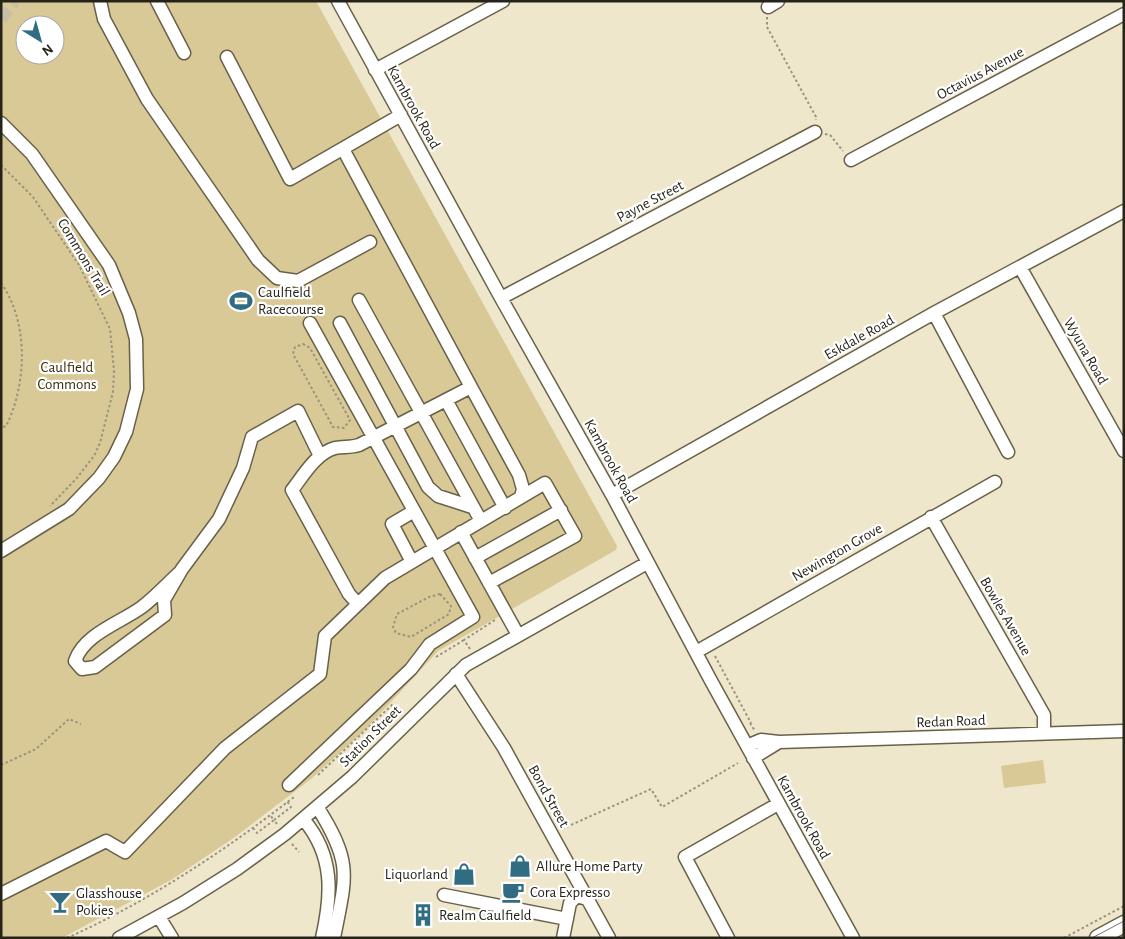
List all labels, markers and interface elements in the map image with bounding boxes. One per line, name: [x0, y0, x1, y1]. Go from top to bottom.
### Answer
north arrow: [15, 15, 65, 65]
text: N: [39, 41, 55, 58]
street label: Octavius Avenue: [934, 44, 1026, 103]
street label: Kambrook Road: [384, 63, 443, 152]
street label: Payne Street: [614, 178, 686, 225]
street label: Commons Trail: [55, 216, 112, 298]
place label: Caulfield Racecourse: [258, 285, 324, 317]
sports icon: Caulfield Racecourse: [228, 288, 254, 314]
street label: Eskdale Road: [822, 312, 897, 363]
street label: Wyuna Road: [1061, 315, 1111, 387]
park label: Caulfield Commons: [37, 360, 97, 392]
street label: Kambrook Road: [581, 417, 640, 506]
street label: Newington Grove: [790, 521, 885, 584]
street label: Bowles Avenue: [977, 575, 1034, 658]
street label: Station Street: [337, 703, 404, 770]
street label: Redan Road: [916, 713, 986, 730]
street label: Bond Street: [525, 763, 572, 830]
street label: Kambrook Road: [774, 773, 833, 862]
shop icon: Allure Home Party: [507, 853, 533, 879]
place label: Allure Home Party: [536, 859, 643, 874]
shop icon: Liquorland: [451, 861, 477, 887]
place label: Liquorland: [385, 867, 448, 882]
cafe icon: Cora Expresso: [500, 879, 526, 905]
place label: Cora Expresso: [530, 885, 610, 900]
place label: Glasshouse Pokies: [76, 886, 142, 918]
bar icon: Glasshouse Pokies: [47, 889, 73, 915]
building icon: Realm Caulfield: [410, 902, 436, 928]
place label: Realm Caulfield: [439, 908, 532, 923]

